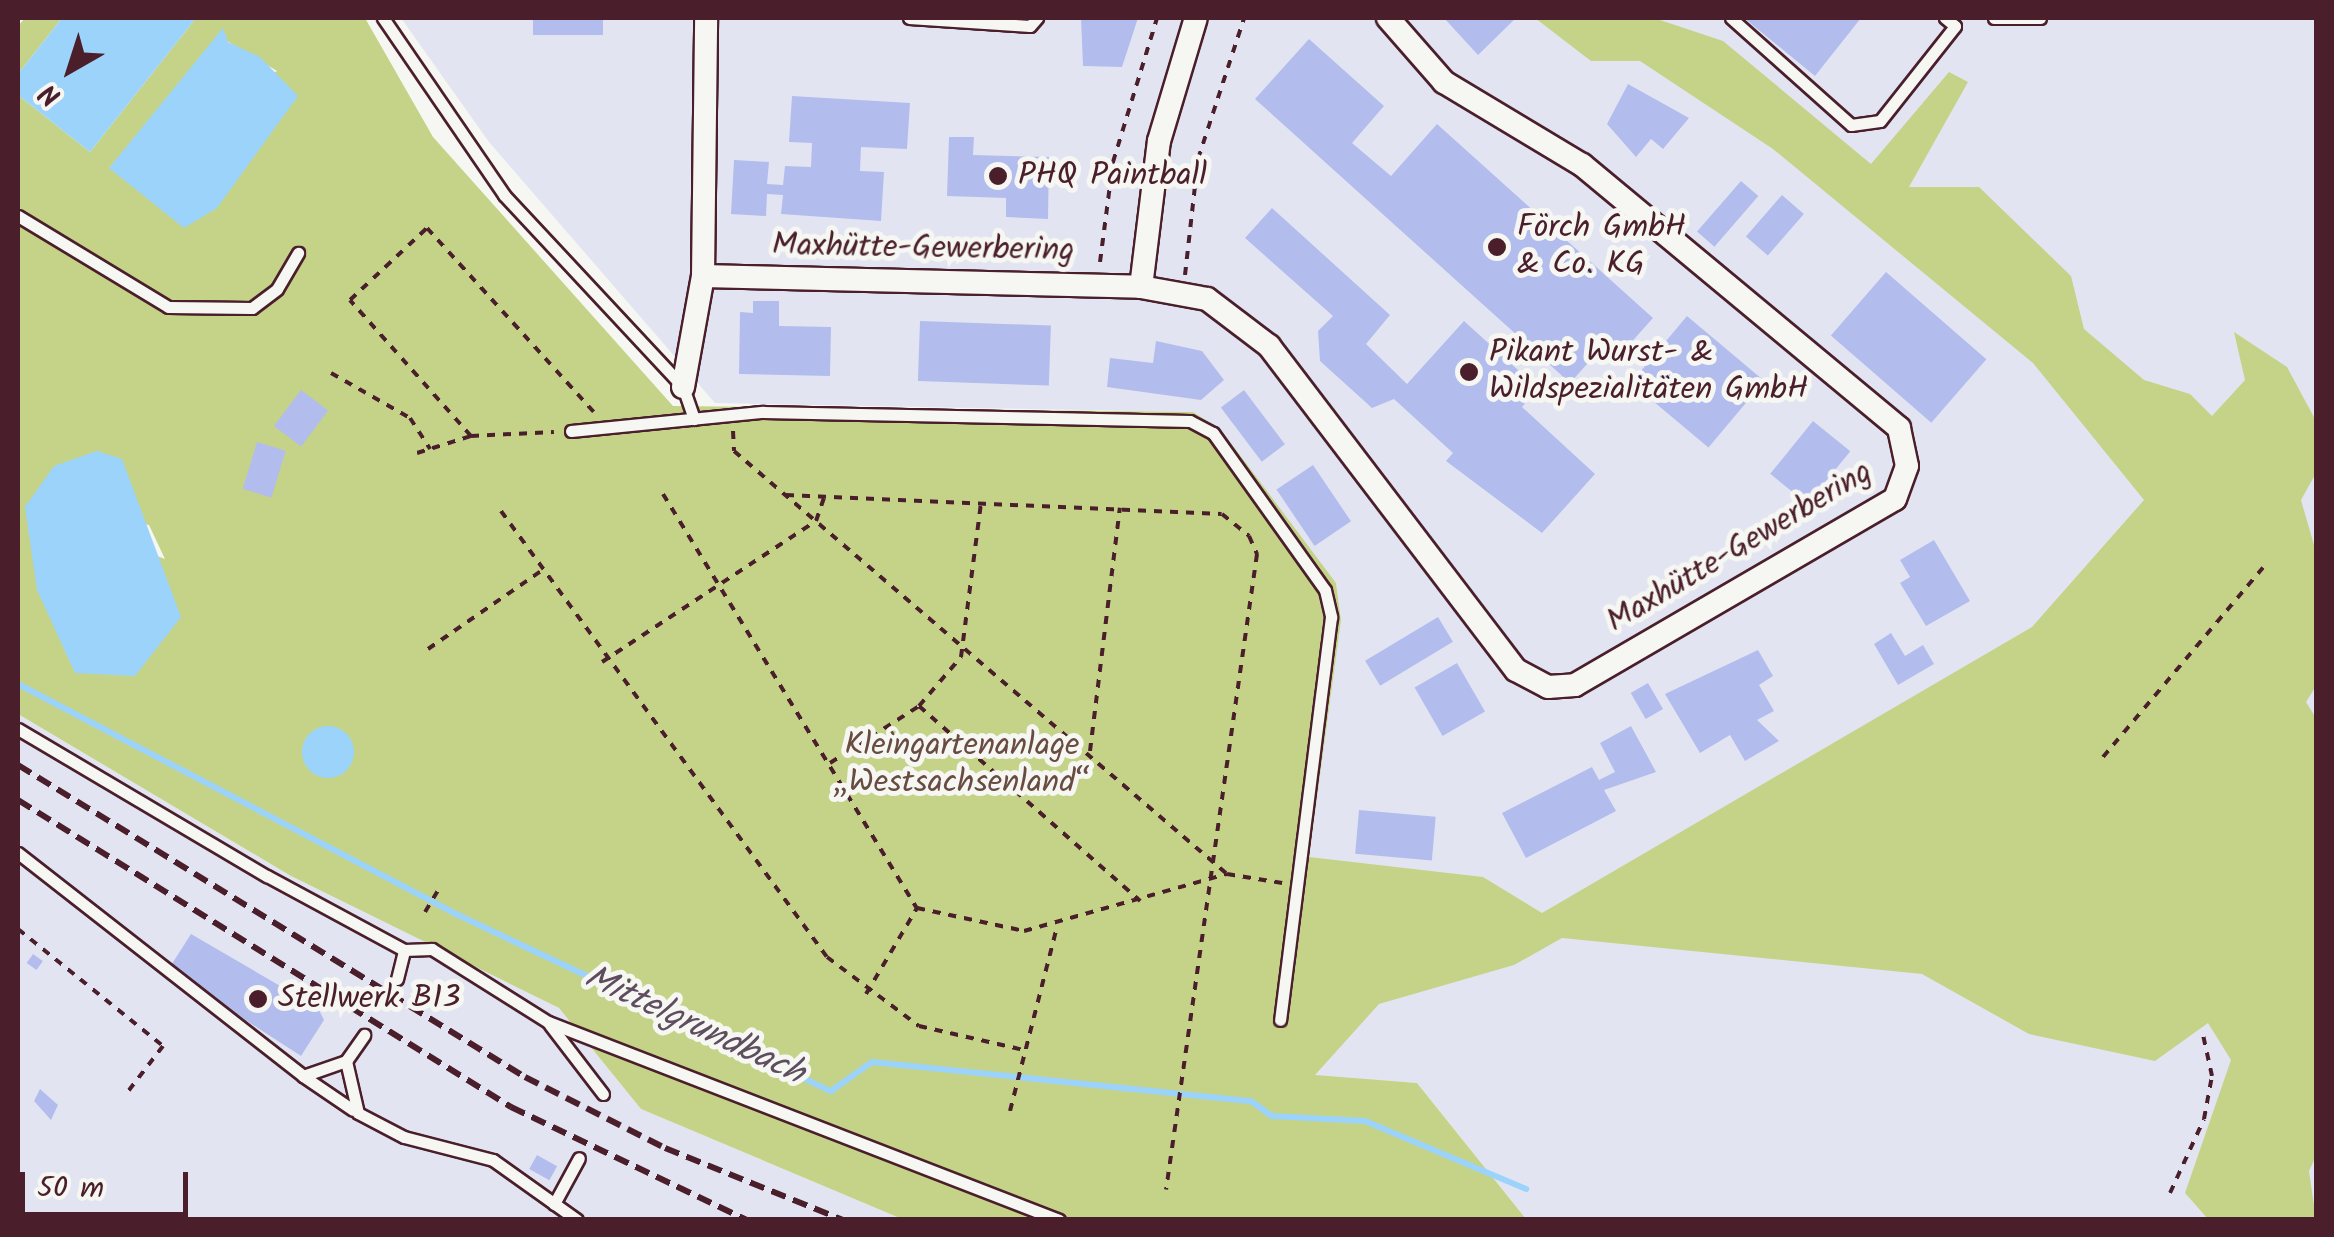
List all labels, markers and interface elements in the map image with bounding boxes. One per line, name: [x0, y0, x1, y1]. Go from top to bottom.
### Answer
north arrow: [20, 20, 120, 120]
text: N: [30, 71, 72, 117]
place label: PHQ Paintball: [1018, 157, 1207, 195]
marker: PHQ Paintball: [987, 165, 1009, 187]
place label: Förch GmbH & Co. KG: [1517, 210, 1686, 285]
street label: Maxhütte-Gewerbering: [771, 227, 1075, 271]
marker: Förch GmbH & Co. KG: [1486, 236, 1508, 258]
place label: Pikant Wurst- & Wildspezialitäten GmbH: [1489, 335, 1808, 410]
marker: Pikant Wurst- & Wildspezialitäten GmbH: [1458, 361, 1480, 383]
street label: Maxhütte-Gewerbering: [1601, 454, 1879, 642]
park label: Kleingartenanlage „Westsachsenland“: [833, 728, 1091, 803]
water label: Mittelgrundbach: [577, 957, 811, 1095]
place label: Stellwerk B13: [278, 980, 461, 1018]
marker: Stellwerk B13: [247, 988, 269, 1010]
scale bar: [25, 1152, 192, 1214]
text: 50 m: [37, 1165, 104, 1213]

